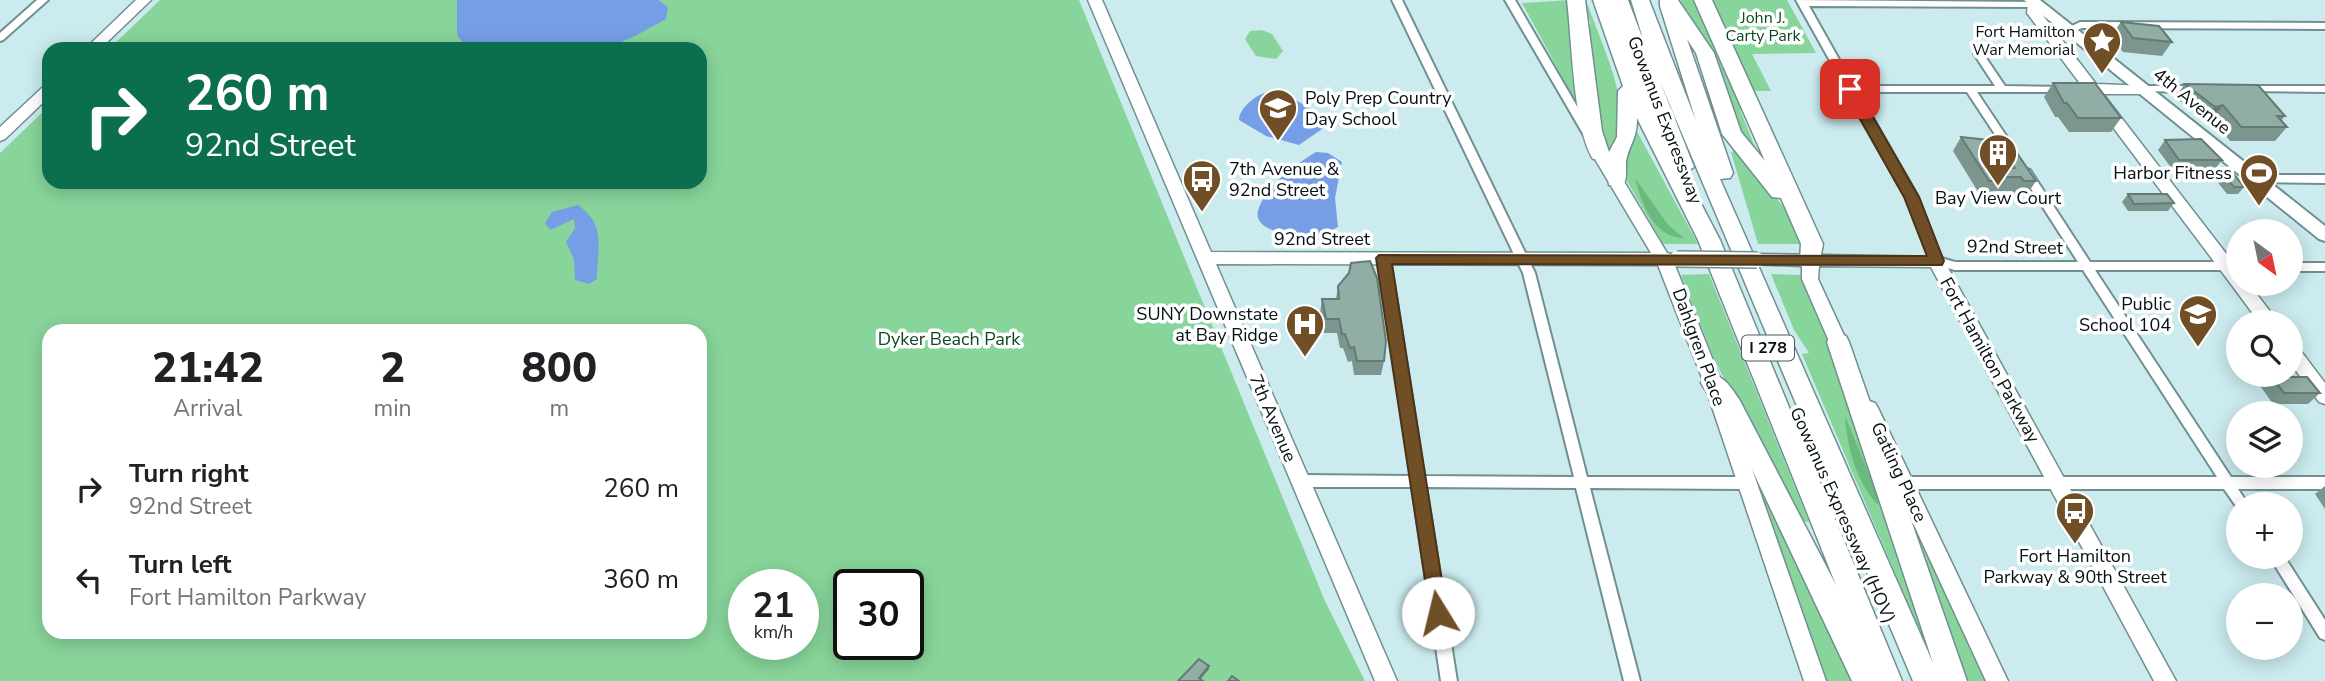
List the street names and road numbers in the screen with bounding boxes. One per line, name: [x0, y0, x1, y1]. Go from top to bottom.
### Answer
street label: Gowanus Expressway: [1622, 33, 1708, 208]
street label: 4th Avenue: [2148, 62, 2236, 140]
street label: 92nd Street: [1274, 227, 1371, 251]
street label: 92nd Street: [1967, 234, 2064, 260]
street label: Fort Hamilton Parkway: [1934, 273, 2046, 448]
street label: Dahlgren Place: [1667, 285, 1731, 409]
road number: I 278: [1742, 336, 1794, 360]
street label: 7th Avenue: [1244, 370, 1302, 466]
street label: Gowanus Expressway (HOV): [1784, 403, 1902, 627]
street label: Gatling Place: [1865, 418, 1933, 526]

